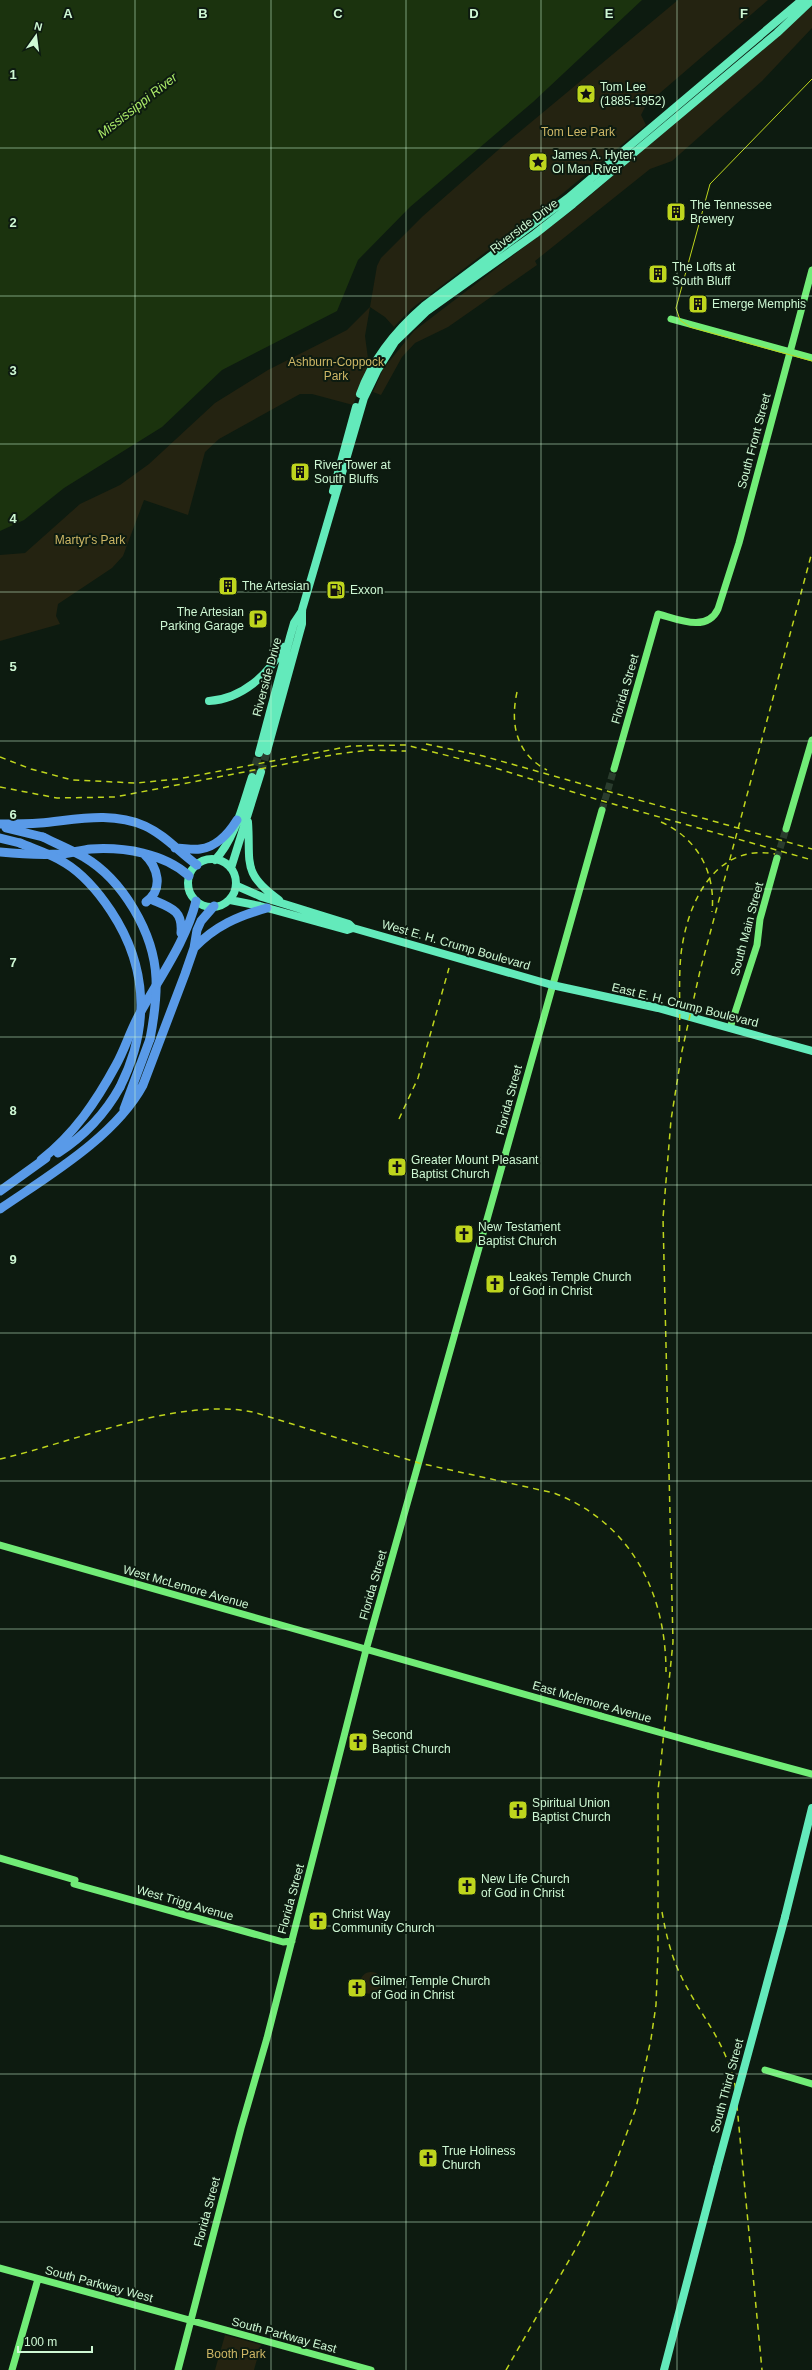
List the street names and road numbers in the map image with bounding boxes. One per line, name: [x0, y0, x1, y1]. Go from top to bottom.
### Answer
street label: Riverside Drive: [487, 196, 561, 256]
street label: South Front Street: [735, 391, 774, 490]
street label: Riverside Drive: [250, 636, 284, 718]
street label: Florida Street: [608, 652, 642, 726]
street label: South Main Street: [728, 880, 766, 977]
street label: West E. H. Crump Boulevard: [380, 917, 532, 973]
street label: East E. H. Crump Boulevard: [610, 980, 760, 1030]
street label: Florida Street: [493, 1063, 525, 1137]
street label: Florida Street: [356, 1548, 390, 1622]
street label: West McLemore Avenue: [121, 1562, 251, 1612]
street label: East Mclemore Avenue: [531, 1678, 653, 1726]
street label: Florida Street: [275, 1862, 307, 1936]
street label: West Trigg Avenue: [135, 1882, 235, 1924]
street label: South Third Street: [708, 2037, 747, 2135]
street label: Florida Street: [191, 2175, 223, 2249]
street label: South Parkway West: [43, 2263, 155, 2305]
street label: South Parkway East: [230, 2314, 339, 2356]

